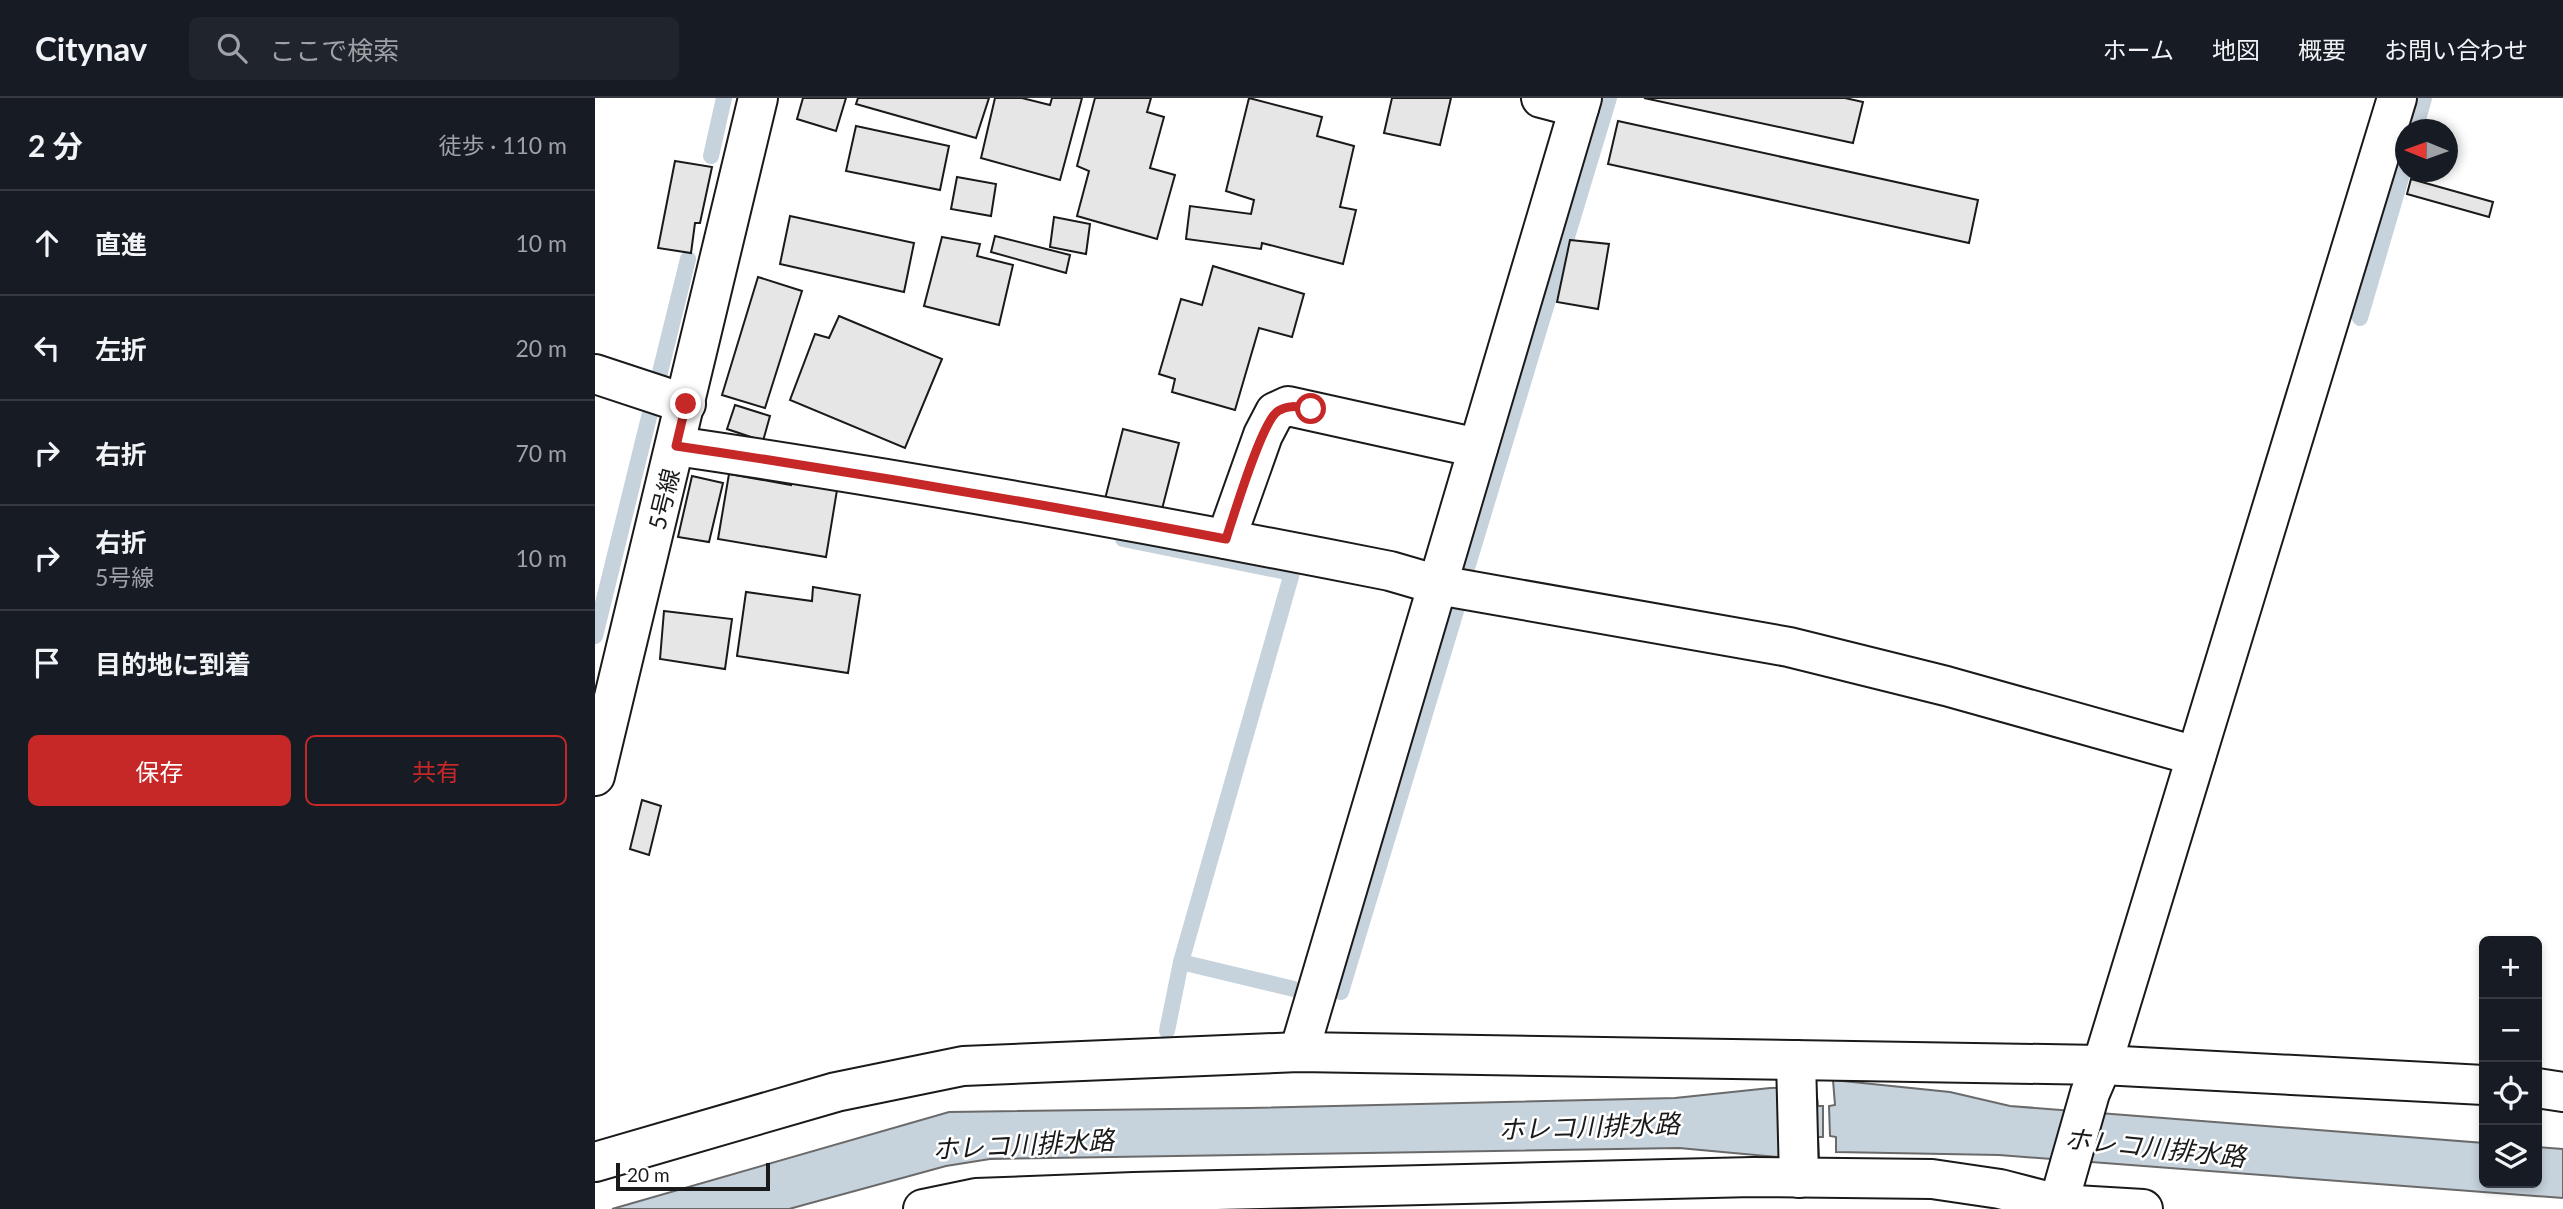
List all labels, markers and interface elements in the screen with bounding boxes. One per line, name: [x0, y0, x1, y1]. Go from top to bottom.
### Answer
search box: [189, 17, 679, 80]
text: Citynav: [35, 28, 147, 68]
icon: search: [213, 29, 251, 67]
text: ここで検索: [269, 34, 399, 66]
text: ホーム: [2103, 35, 2174, 64]
text: 地図: [2212, 35, 2260, 64]
text: 概要: [2298, 35, 2346, 64]
text: お問い合わせ: [2384, 35, 2528, 64]
north arrow: [2395, 119, 2458, 182]
text: 2 分: [28, 127, 83, 163]
text: 徒歩 · 110 m: [438, 131, 567, 159]
icon: ahead: [28, 224, 66, 262]
text: 直進: [95, 228, 147, 260]
text: 10 m: [516, 229, 567, 257]
icon: left: [28, 329, 66, 367]
text: 左折: [95, 333, 147, 365]
text: 20 m: [516, 334, 567, 362]
route end: [670, 388, 701, 419]
route start: [1295, 393, 1326, 424]
icon: right: [28, 434, 66, 472]
text: 右折: [95, 438, 147, 470]
text: 70 m: [516, 439, 567, 467]
street label: 5号線: [641, 465, 685, 533]
text: 右折: [95, 526, 147, 558]
icon: right: [28, 539, 66, 577]
text: 10 m: [516, 544, 567, 572]
text: 5号線: [95, 563, 154, 591]
icon: arrive: [28, 644, 66, 682]
text: 目的地に到着: [95, 648, 251, 680]
button: 保存: [28, 735, 291, 806]
button: 共有: [305, 735, 567, 806]
map controls: [2479, 936, 2542, 1188]
button: +: [2479, 936, 2542, 999]
button: −: [2479, 999, 2542, 1062]
button: locate: [2479, 1062, 2542, 1125]
water label: ホレコ川排水路: [1497, 1107, 1682, 1145]
water label: ホレコ川排水路: [2063, 1122, 2249, 1173]
water label: ホレコ川排水路: [931, 1123, 1117, 1165]
button: layers: [2479, 1125, 2542, 1188]
scale bar: [616, 1160, 770, 1192]
text: 20 m: [627, 1163, 670, 1186]

